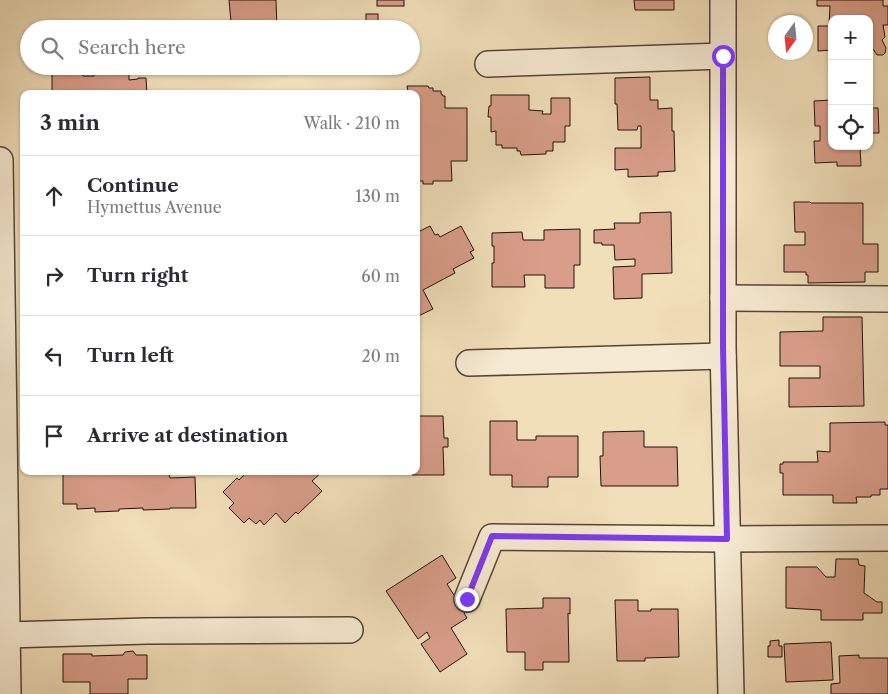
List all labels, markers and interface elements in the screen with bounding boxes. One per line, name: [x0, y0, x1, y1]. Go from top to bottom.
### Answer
north arrow: [768, 15, 813, 60]
map controls: [828, 15, 873, 150]
button: +: [828, 15, 873, 60]
search box: [20, 20, 420, 75]
icon: search: [38, 34, 66, 62]
text: Search here: [78, 36, 186, 59]
route start: [712, 45, 735, 68]
button: −: [828, 60, 873, 105]
button: locate: [828, 105, 873, 150]
text: 3 min: [40, 110, 100, 135]
text: Walk · 210 m: [304, 113, 400, 133]
text: Continue: [87, 174, 179, 197]
icon: ahead: [40, 182, 68, 210]
text: 130 m: [355, 186, 400, 206]
text: Hymettus Avenue: [87, 197, 222, 217]
icon: right: [40, 262, 68, 290]
text: Turn right: [87, 264, 188, 287]
text: 60 m: [361, 266, 400, 286]
icon: left: [40, 342, 68, 370]
text: Turn left: [87, 344, 174, 367]
text: 20 m: [361, 346, 400, 366]
icon: arrive: [40, 422, 68, 450]
text: Arrive at destination: [87, 424, 288, 447]
route end: [456, 588, 479, 611]

